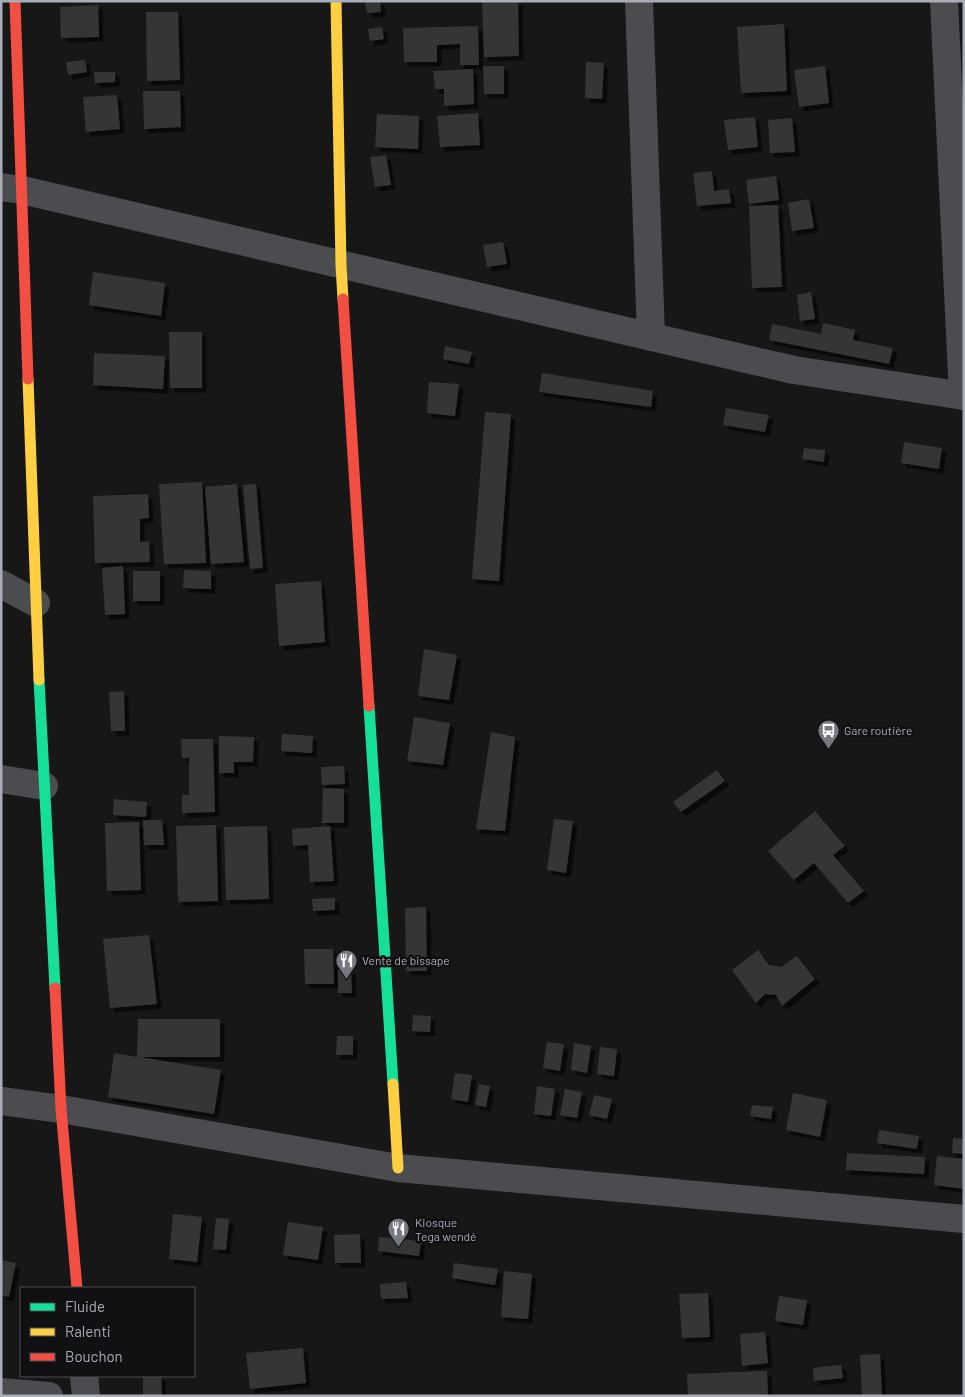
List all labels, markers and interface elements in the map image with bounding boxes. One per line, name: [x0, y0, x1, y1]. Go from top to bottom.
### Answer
bus stop icon: Gare routière: [816, 718, 840, 749]
place label: Gare routière: [844, 723, 912, 737]
restaurant icon: Vente de bissape: [334, 948, 358, 979]
place label: Vente de bissape: [362, 953, 450, 967]
place label: Kiosque Tega wendé: [415, 1215, 477, 1243]
restaurant icon: Kiosque Tega wendé: [387, 1217, 411, 1248]
legend: [20, 1287, 195, 1377]
text: Fluide: [65, 1297, 105, 1315]
text: Ralenti: [65, 1322, 111, 1340]
text: Bouchon: [65, 1347, 123, 1365]

